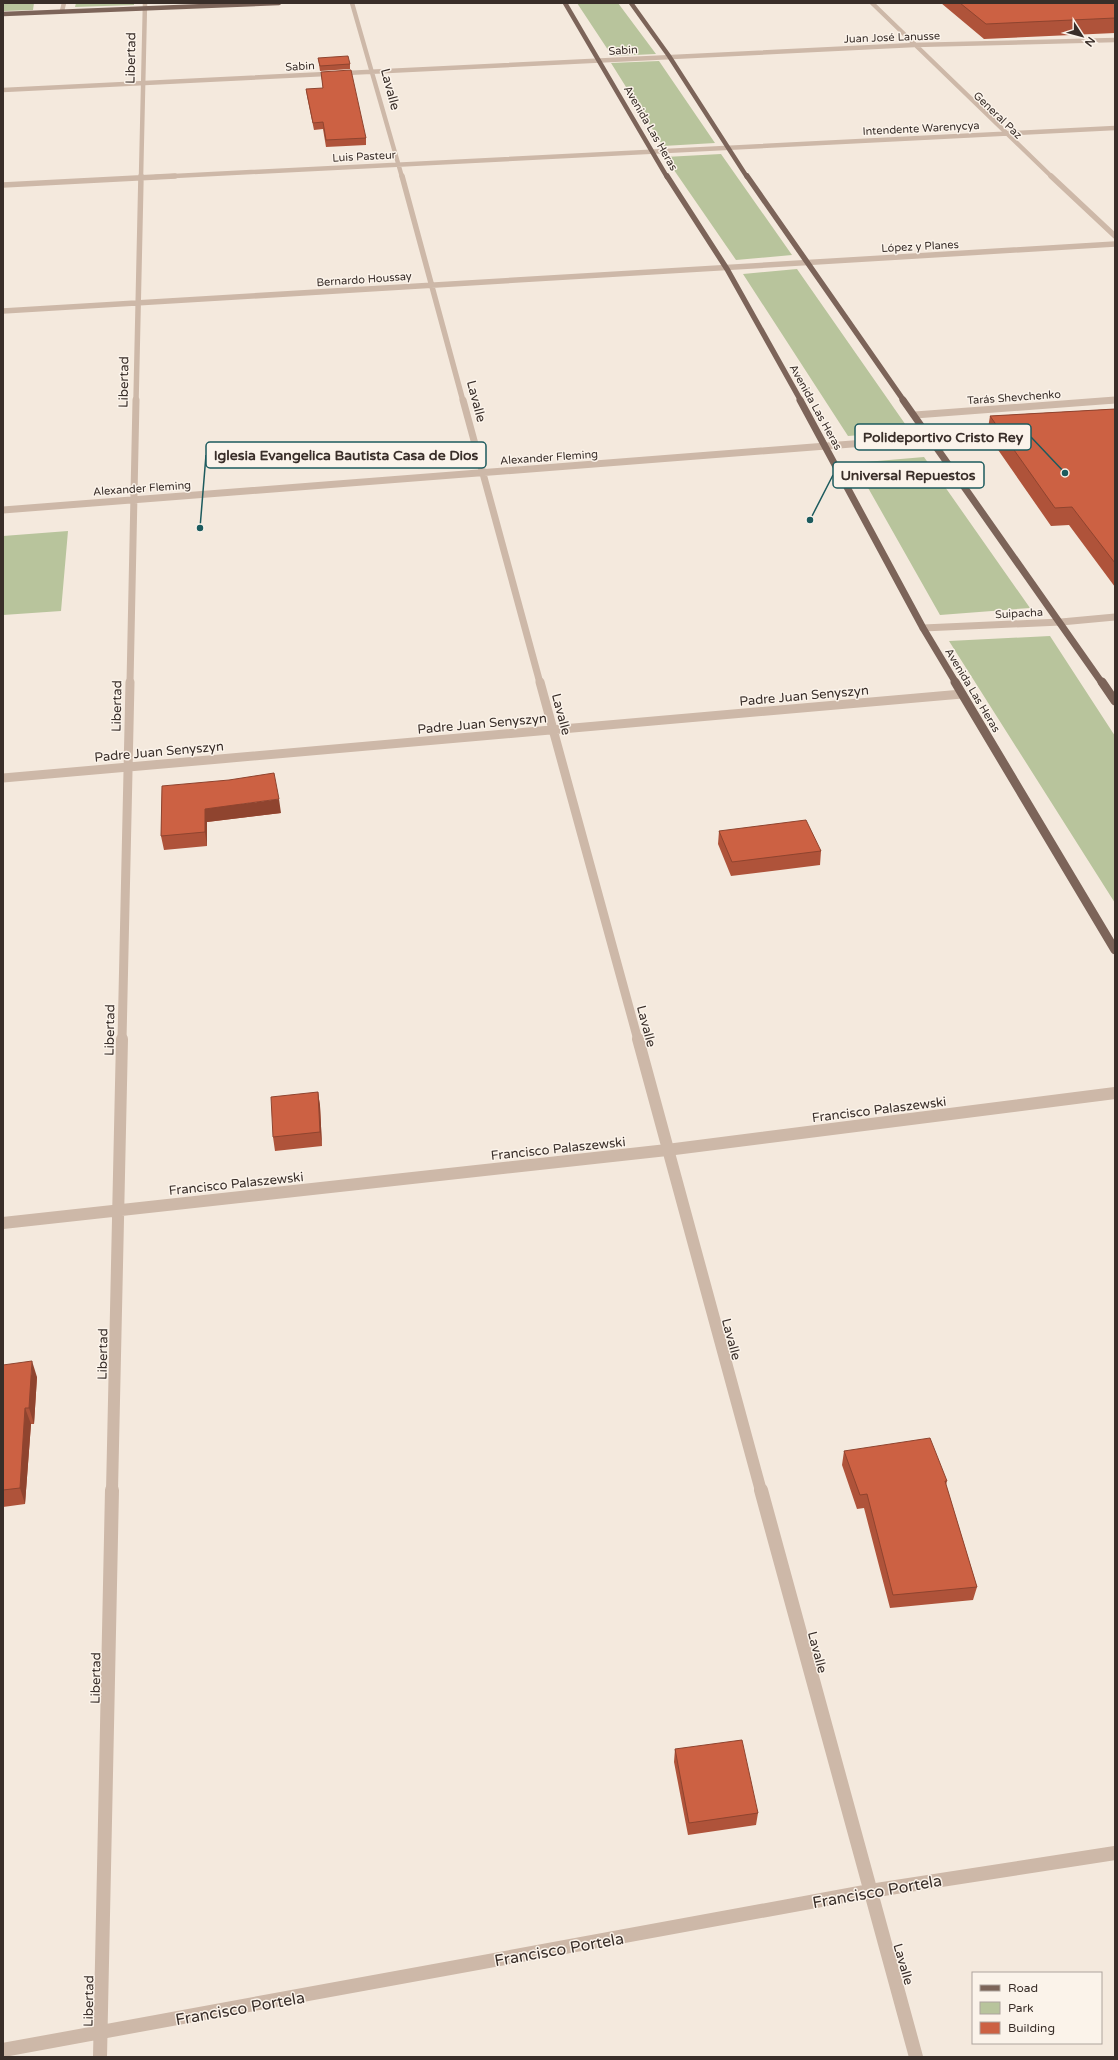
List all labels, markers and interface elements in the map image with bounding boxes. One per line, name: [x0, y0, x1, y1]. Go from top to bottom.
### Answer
north arrow: [1062, 16, 1102, 56]
street label: Juan José Lanusse: [844, 29, 940, 46]
street label: Libertad: [123, 32, 139, 84]
text: N: [1082, 34, 1098, 49]
street label: Sabin: [608, 43, 638, 58]
street label: Sabin: [285, 59, 315, 74]
street label: Lavalle: [377, 67, 403, 112]
street label: Avenida Las Heras: [621, 83, 680, 173]
street label: General Paz: [971, 89, 1025, 142]
street label: Intendente Warenycya: [862, 119, 980, 138]
street label: Luis Pasteur: [332, 148, 397, 165]
street label: López y Planes: [881, 238, 959, 255]
street label: Bernardo Houssay: [316, 270, 412, 289]
street label: Libertad: [116, 356, 132, 408]
street label: Avenida Las Heras: [787, 362, 844, 452]
street label: Lavalle: [463, 379, 489, 424]
street label: Tarás Shevchenko: [967, 388, 1062, 407]
callout: Polideportivo Cristo Rey: [855, 424, 1031, 450]
text: Polideportivo Cristo Rey: [863, 429, 1024, 446]
callout: Iglesia Evangelica Bautista Casa de Dios: [206, 442, 486, 468]
text: Iglesia Evangelica Bautista Casa de Dios: [214, 447, 479, 464]
street label: Alexander Fleming: [500, 448, 599, 467]
callout: Universal Repuestos: [833, 462, 984, 488]
text: Universal Repuestos: [840, 467, 976, 484]
street label: Alexander Fleming: [93, 479, 192, 498]
street label: Suipacha: [995, 606, 1043, 621]
street label: Avenida Las Heras: [942, 646, 1003, 735]
street label: Libertad: [109, 680, 125, 732]
street label: Padre Juan Senyszyn: [739, 682, 869, 710]
street label: Lavalle: [548, 692, 574, 737]
street label: Padre Juan Senyszyn: [417, 710, 547, 738]
street label: Padre Juan Senyszyn: [94, 738, 224, 766]
street label: Libertad: [102, 1004, 118, 1056]
street label: Lavalle: [633, 1004, 659, 1049]
street label: Francisco Palaszewski: [811, 1094, 947, 1126]
street label: Francisco Palaszewski: [490, 1134, 626, 1164]
street label: Francisco Palaszewski: [168, 1169, 304, 1199]
street label: Lavalle: [718, 1317, 744, 1362]
street label: Libertad: [95, 1328, 111, 1380]
street label: Lavalle: [804, 1630, 830, 1675]
street label: Libertad: [88, 1652, 104, 1704]
street label: Francisco Portela: [811, 1871, 943, 1913]
street label: Francisco Portela: [493, 1929, 625, 1971]
street label: Lavalle: [889, 1942, 917, 1987]
legend: [972, 1972, 1102, 2044]
street label: Libertad: [81, 1975, 97, 2027]
text: Road: [1008, 1981, 1038, 1995]
street label: Francisco Portela: [174, 1988, 306, 2030]
text: Park: [1008, 2001, 1034, 2015]
text: Building: [1008, 2021, 1055, 2035]

